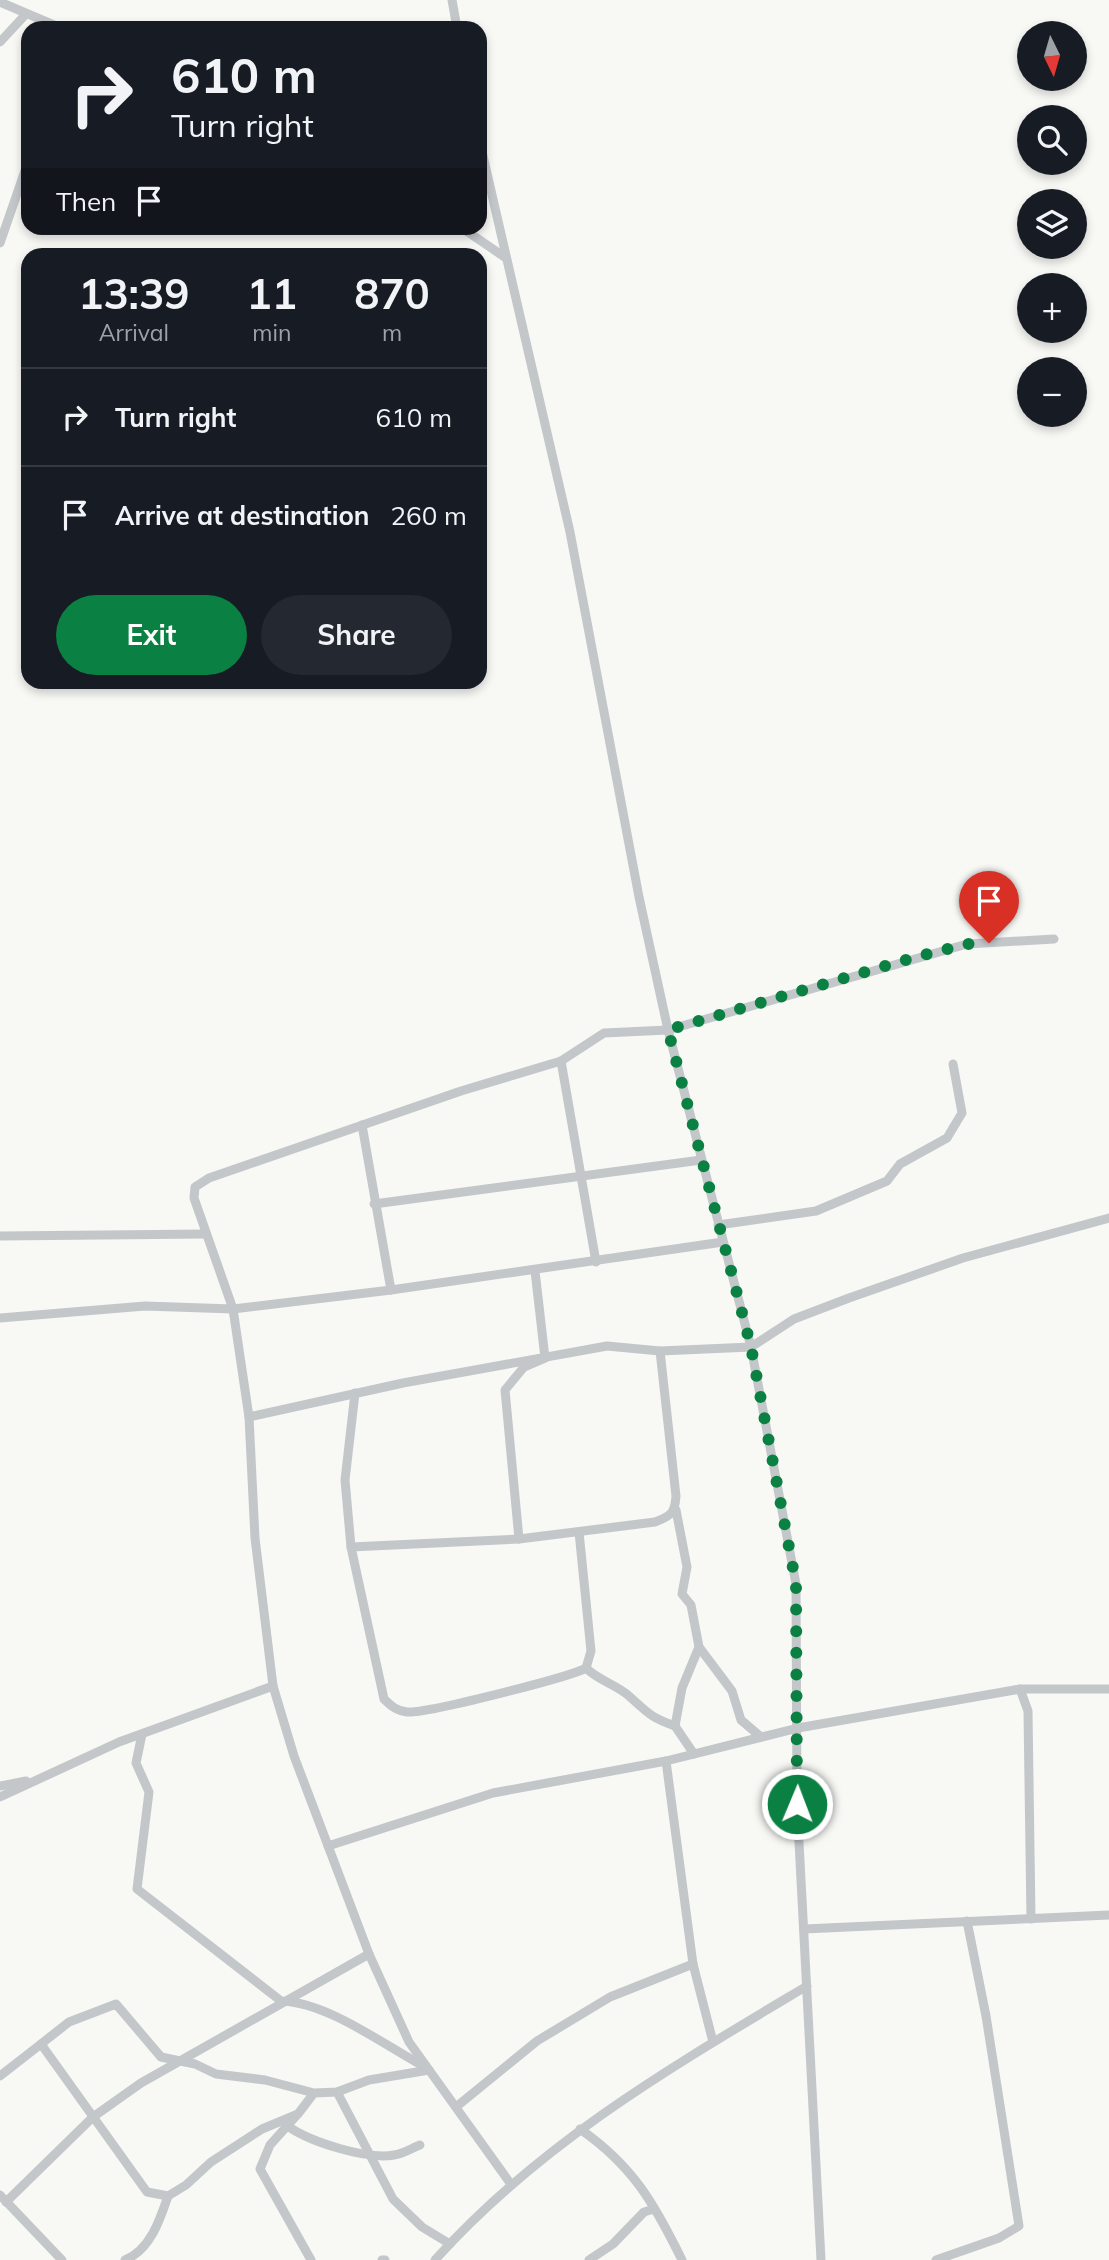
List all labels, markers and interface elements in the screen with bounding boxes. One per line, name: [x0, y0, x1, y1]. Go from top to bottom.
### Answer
north arrow: [1017, 21, 1087, 91]
map controls: [1017, 21, 1087, 427]
text: 610 m: [171, 44, 317, 105]
icon: right: [56, 49, 147, 140]
text: Turn right: [171, 105, 314, 145]
button: search: [1017, 105, 1087, 175]
icon: arrive: [130, 182, 168, 220]
text: Then: [56, 185, 116, 218]
button: layers: [1017, 189, 1087, 259]
text: 13:39: [78, 267, 189, 320]
text: 11: [247, 267, 297, 320]
text: 870: [354, 267, 430, 320]
button: +: [1017, 273, 1087, 343]
text: Arrival: [99, 318, 169, 347]
text: min: [252, 318, 291, 347]
text: m: [382, 318, 402, 347]
button: −: [1017, 357, 1087, 427]
icon: right: [56, 398, 94, 436]
text: Turn right: [115, 401, 236, 434]
text: 610 m: [376, 401, 452, 434]
icon: arrive: [56, 496, 94, 534]
text: Arrive at destination: [115, 499, 370, 532]
text: 260 m: [391, 499, 467, 532]
button: Exit: [56, 595, 247, 675]
button: Share: [261, 595, 452, 675]
pin: [959, 871, 1019, 943]
icon: arrive: [970, 882, 1008, 920]
position arrow: [760, 1767, 834, 1841]

